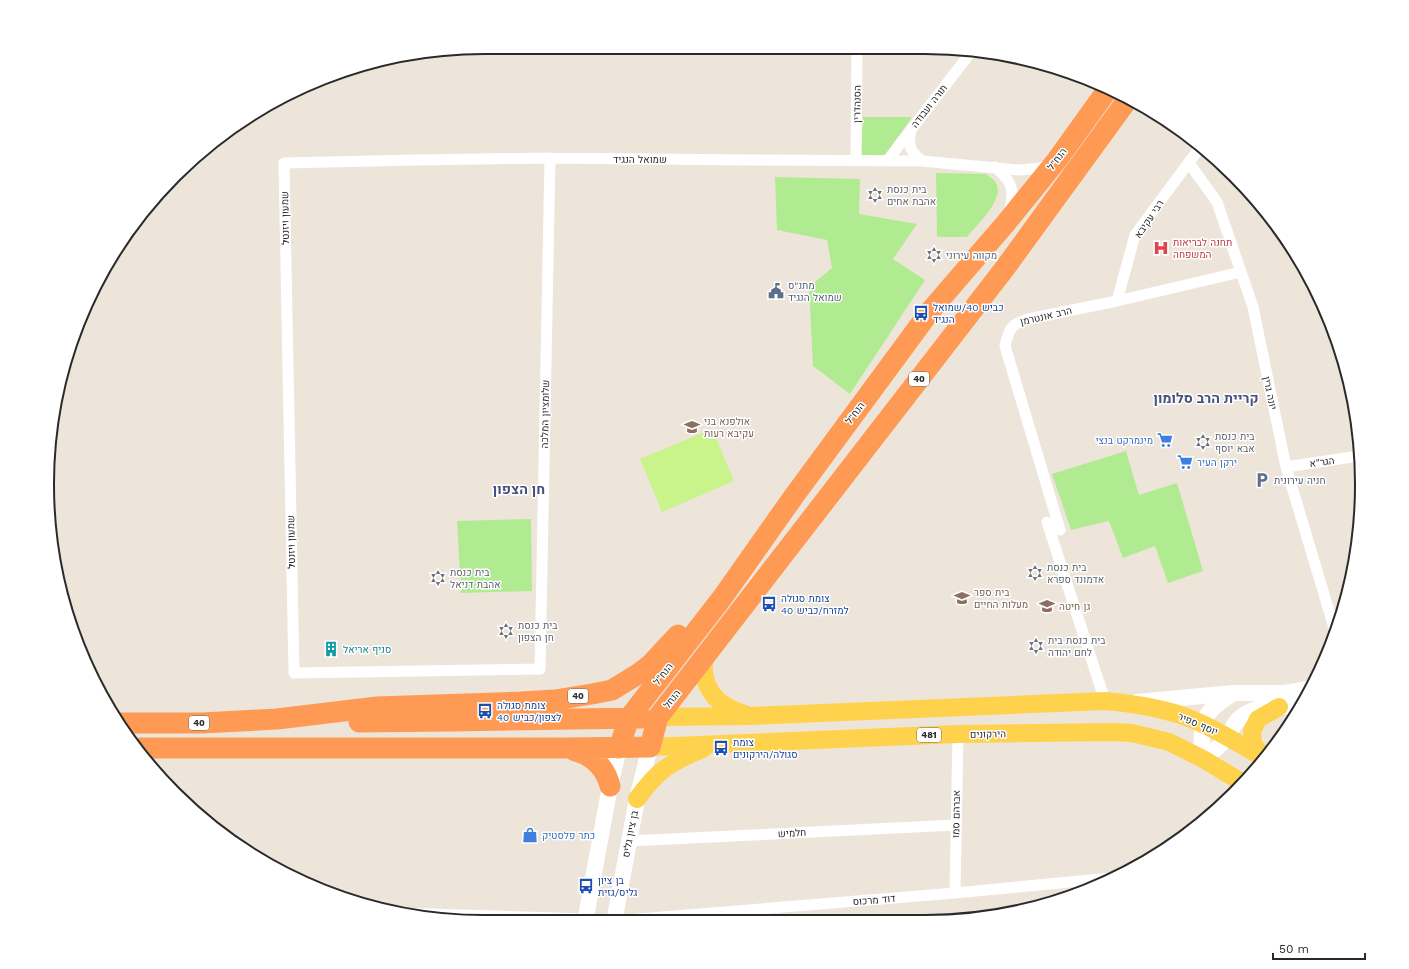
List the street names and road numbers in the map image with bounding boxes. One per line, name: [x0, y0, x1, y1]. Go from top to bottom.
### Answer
street label: תורה ועבודה: [909, 82, 949, 130]
street label: הסנהדרין: [851, 85, 863, 123]
street label: הנח"ל: [1045, 146, 1069, 172]
street label: שמואל הנגיד: [613, 154, 667, 165]
street label: שמעון ויזנטל: [279, 191, 291, 245]
street label: רבי עקיבא: [1132, 198, 1166, 240]
street label: הרב אונטרמן: [1019, 305, 1073, 327]
road number: 40: [909, 372, 929, 386]
street label: יונה גרין: [1261, 375, 1279, 411]
street label: שלומציון המלכה: [539, 380, 551, 448]
street label: הנח"ל: [843, 400, 867, 426]
street label: הגר"א: [1309, 455, 1335, 469]
street label: שמעון ויזנטל: [285, 515, 297, 569]
street label: הנח"ל: [651, 661, 675, 687]
street label: הנחל: [661, 687, 683, 711]
road number: 40: [568, 689, 588, 703]
street label: יוסף ספיר: [1176, 711, 1220, 737]
road number: 40: [189, 716, 209, 730]
road number: 481: [917, 728, 941, 742]
street label: הירקונים: [970, 728, 1006, 740]
street label: אברהם סמו: [950, 790, 962, 838]
street label: בן ציון גליס: [620, 809, 640, 858]
street label: חלמיש: [777, 827, 807, 839]
street label: דוד מרכוס: [852, 893, 896, 907]

